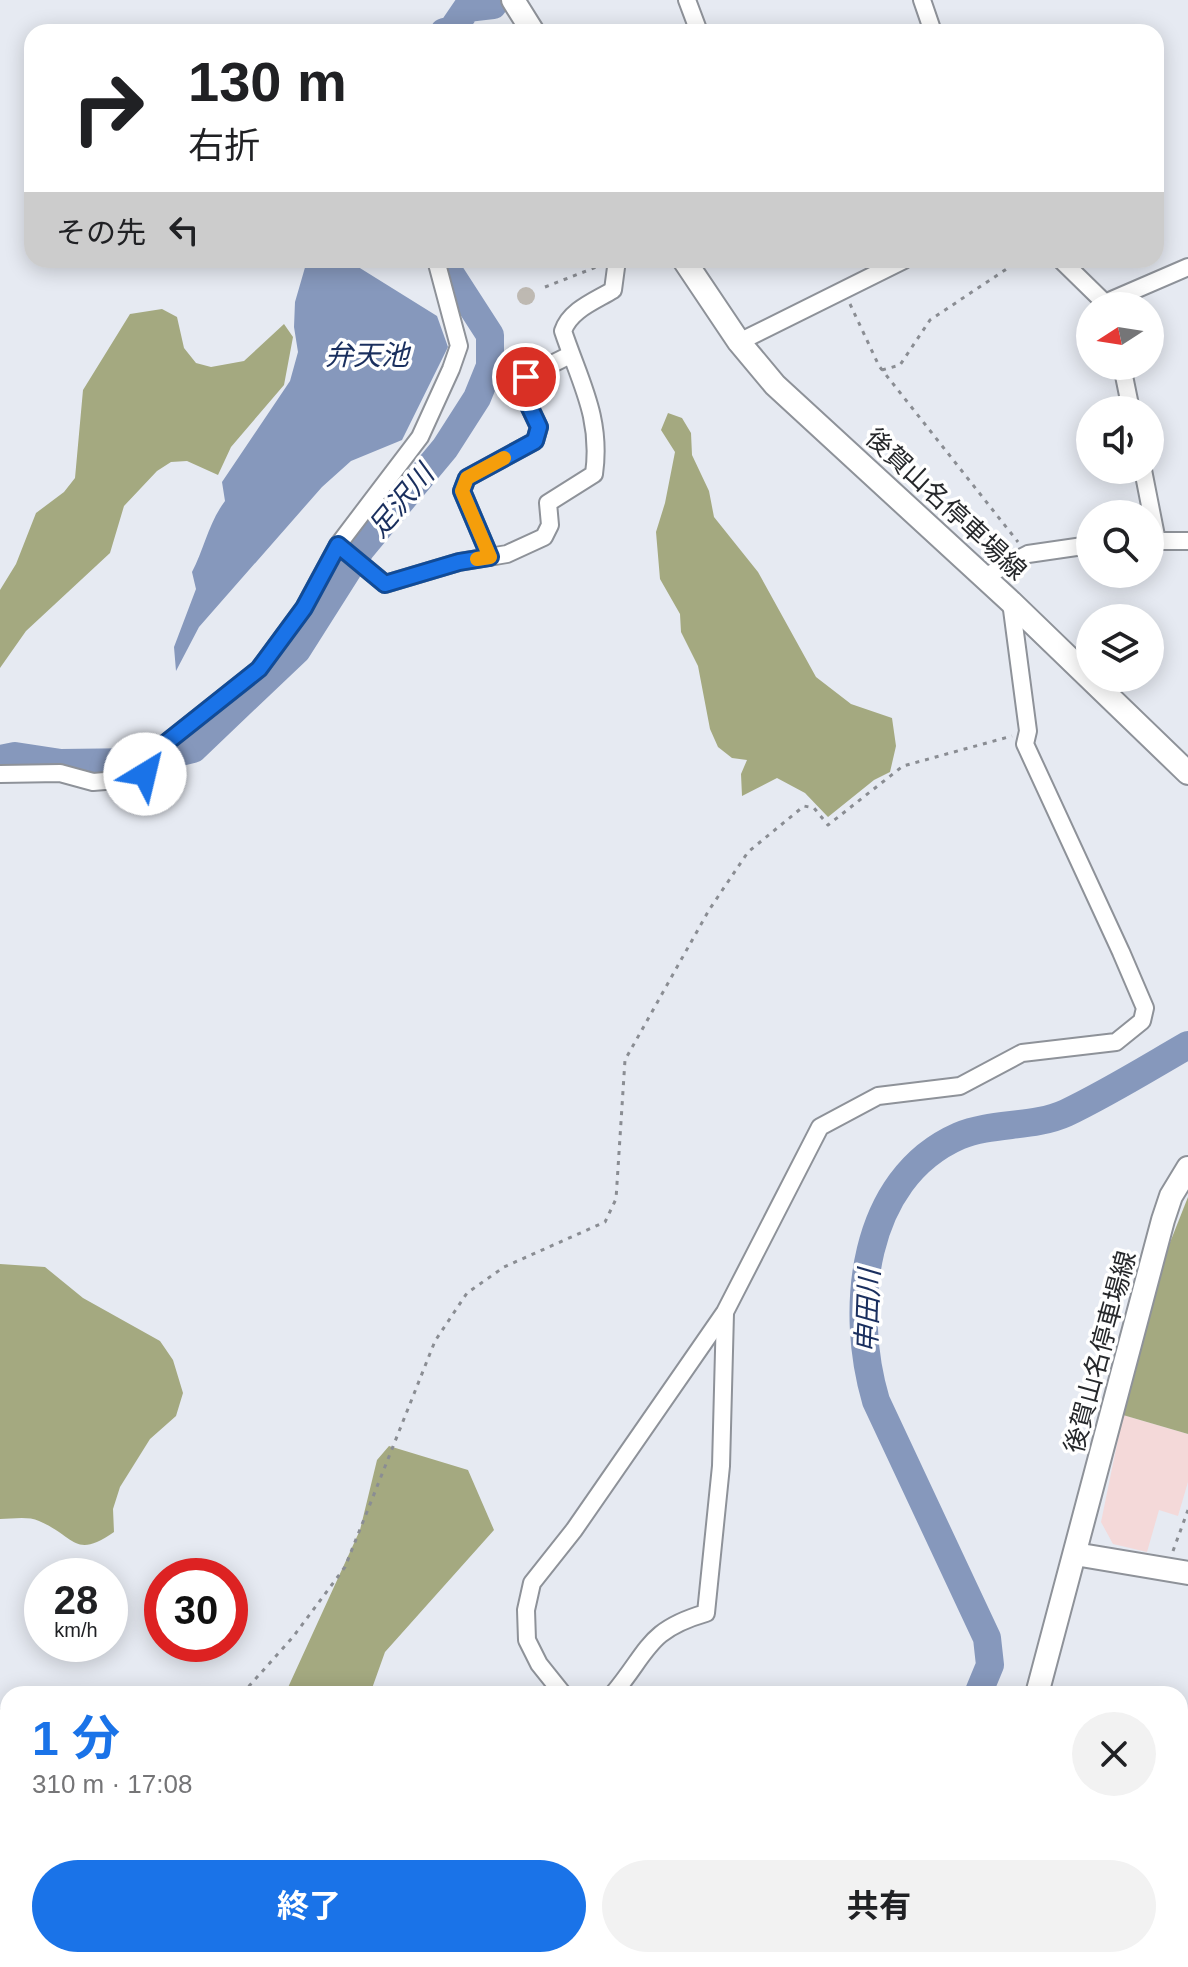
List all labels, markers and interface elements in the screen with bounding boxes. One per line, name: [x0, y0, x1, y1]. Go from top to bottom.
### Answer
text: 130 m: [188, 50, 347, 113]
icon: right: [56, 56, 160, 160]
text: 右折: [188, 125, 260, 166]
icon: left: [162, 208, 206, 252]
text: その先: [56, 216, 146, 249]
north arrow: [1076, 292, 1164, 380]
map controls: [1076, 292, 1164, 692]
water label: 弁天池: [325, 340, 412, 371]
pin: [492, 343, 560, 411]
icon: arrive: [504, 355, 548, 399]
button: sound: [1076, 396, 1164, 484]
street label: 後賀山名停車場線: [860, 422, 1032, 586]
water label: 足沢川: [362, 457, 442, 543]
button: search: [1076, 500, 1164, 588]
button: layers: [1076, 604, 1164, 692]
position arrow: [103, 732, 187, 816]
street label: 後賀山名停車場線: [1059, 1248, 1141, 1456]
water label: 申田川: [851, 1265, 885, 1354]
speed limit sign: 30: [144, 1558, 248, 1662]
text: 28: [54, 1578, 98, 1622]
text: km/h: [54, 1619, 98, 1641]
text: 1 分: [32, 1712, 120, 1765]
button: close: [1072, 1712, 1156, 1796]
text: 310 m · 17:08: [32, 1769, 192, 1799]
button: 終了: [32, 1860, 586, 1952]
button: 共有: [602, 1860, 1156, 1952]

